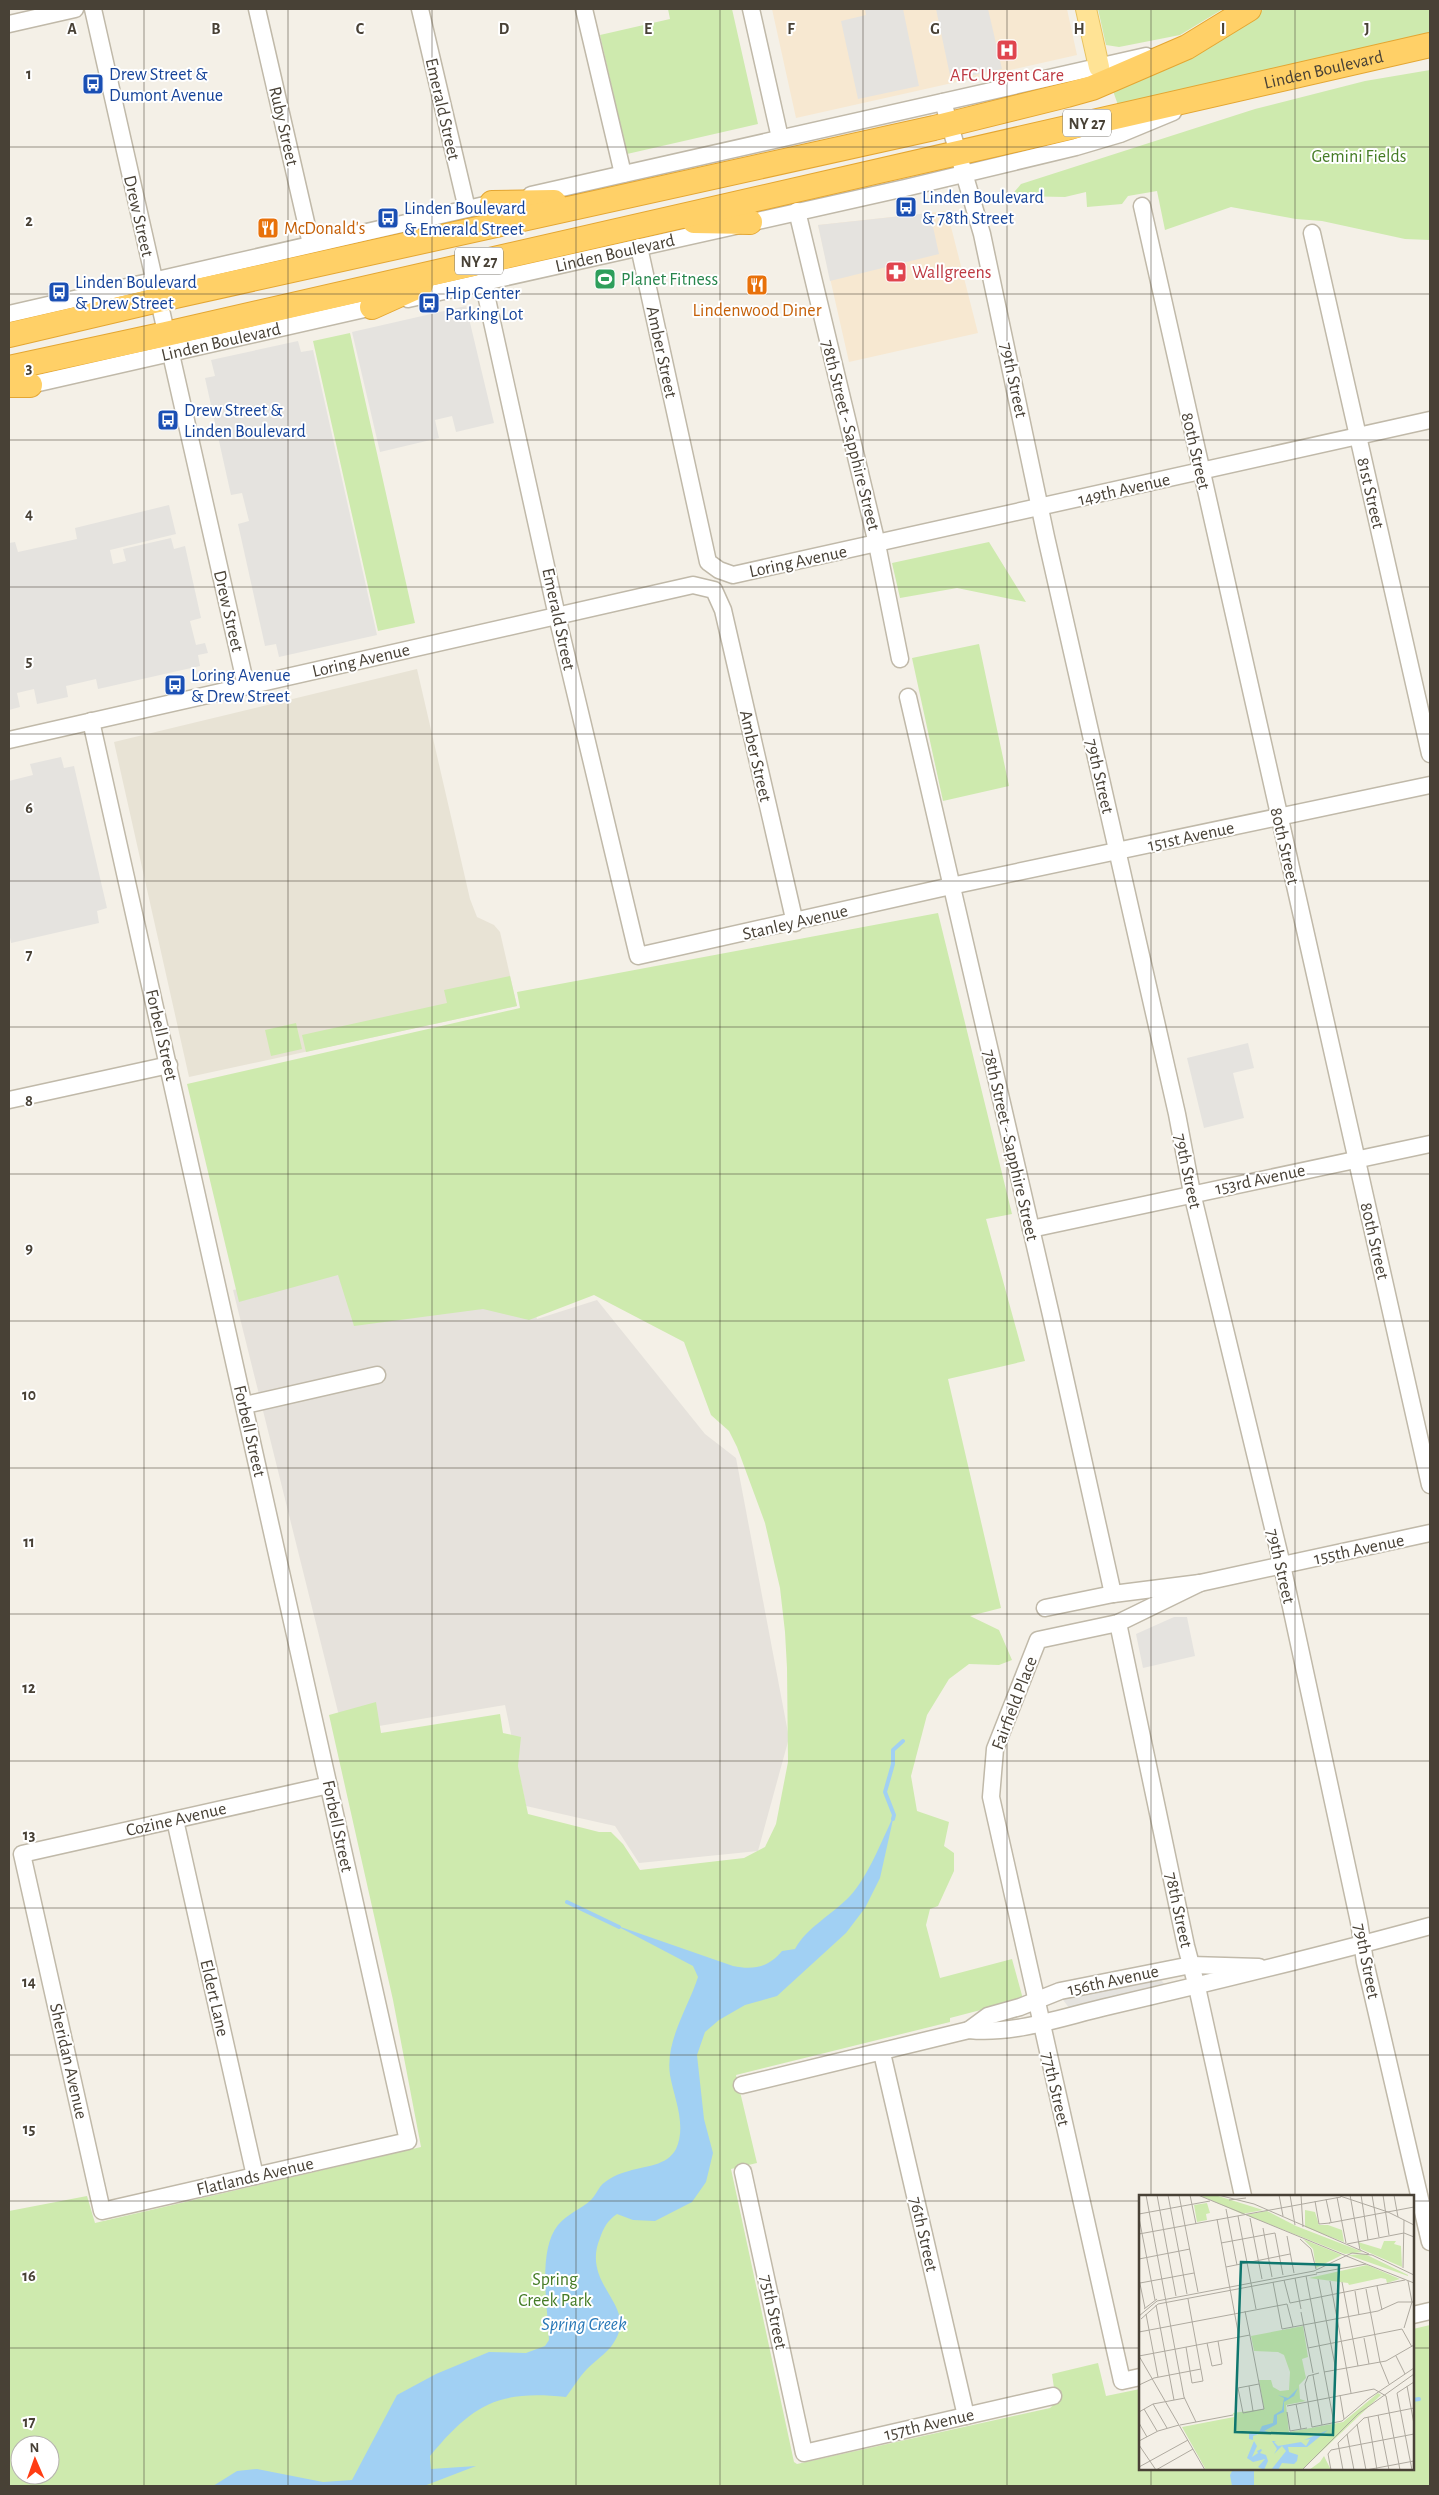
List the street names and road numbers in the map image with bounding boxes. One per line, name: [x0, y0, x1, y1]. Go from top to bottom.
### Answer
street label: Linden Boulevard: [1262, 48, 1385, 93]
street label: Emerald Street: [422, 56, 463, 162]
street label: Ruby Street: [265, 85, 301, 168]
road number: NY 27: [1063, 110, 1111, 136]
street label: Drew Street: [120, 174, 156, 259]
street label: Linden Boulevard: [554, 232, 677, 276]
road number: NY 27: [455, 248, 503, 274]
street label: Amber Street: [643, 305, 680, 400]
street label: Linden Boulevard: [160, 320, 283, 365]
street label: 78th Street - Sapphire Street: [818, 338, 883, 533]
street label: 79th Street: [996, 341, 1030, 420]
street label: 80th Street: [1177, 411, 1213, 492]
street label: 81st Street: [1353, 456, 1387, 531]
street label: 149th Avenue: [1076, 471, 1172, 509]
street label: Loring Avenue: [748, 543, 849, 581]
street label: Emerald Street: [538, 566, 578, 672]
street label: Drew Street: [210, 569, 246, 654]
street label: Loring Avenue: [311, 641, 412, 681]
street label: Amber Street: [736, 709, 774, 804]
street label: 79th Street: [1082, 737, 1116, 816]
street label: 80th Street: [1266, 806, 1302, 887]
street label: 151st Avenue: [1146, 819, 1236, 855]
street label: Stanley Avenue: [741, 902, 850, 944]
street label: Forbell Street: [142, 988, 180, 1083]
street label: 78th Street - Sapphire Street: [979, 1048, 1041, 1243]
street label: 79th Street: [1170, 1132, 1204, 1211]
street label: 153rd Avenue: [1213, 1162, 1307, 1198]
street label: 80th Street: [1356, 1201, 1392, 1282]
street label: Forbell Street: [230, 1384, 268, 1479]
street label: 79th Street: [1263, 1527, 1297, 1606]
street label: 155th Avenue: [1312, 1532, 1406, 1568]
street label: Fairfield Place: [989, 1654, 1041, 1752]
street label: Forbell Street: [319, 1779, 356, 1874]
street label: Cozine Avenue: [124, 1800, 228, 1840]
street label: 78th Street: [1161, 1871, 1195, 1950]
street label: 79th Street: [1350, 1922, 1382, 2001]
street label: Eldert Lane: [196, 1958, 232, 2038]
street label: 156th Avenue: [1066, 1963, 1160, 1999]
street label: Sheridan Avenue: [46, 2002, 90, 2121]
street label: 77th Street: [1038, 2050, 1072, 2128]
street label: Flatlands Avenue: [195, 2155, 316, 2199]
street label: 76th Street: [906, 2195, 940, 2274]
street label: 75th Street: [756, 2273, 790, 2351]
street label: 157th Avenue: [882, 2406, 976, 2444]

